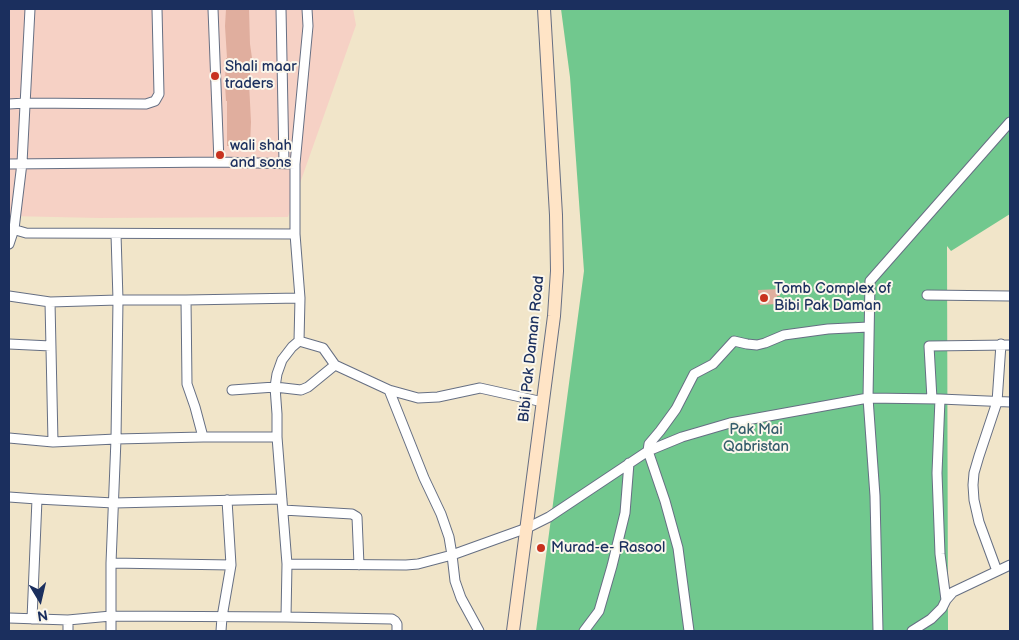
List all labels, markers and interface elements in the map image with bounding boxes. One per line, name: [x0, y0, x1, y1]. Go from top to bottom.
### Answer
place label: Shali maar traders: [225, 58, 297, 93]
marker: Shali maar traders: [209, 70, 221, 82]
place label: wali shah and sons: [230, 137, 292, 172]
marker: wali shah and sons: [214, 149, 226, 161]
street label: Bibi Pak Daman Road: [515, 275, 549, 423]
place label: Tomb Complex of Bibi Pak Daman: [774, 280, 891, 315]
marker: Tomb Complex of Bibi Pak Daman: [758, 292, 770, 304]
park label: Pak Mai Qabristan: [723, 421, 789, 456]
place label: Murad-e- Rasool: [551, 539, 665, 557]
marker: Murad-e- Rasool: [535, 542, 547, 554]
north arrow: [15, 575, 65, 625]
text: N: [36, 606, 49, 625]

